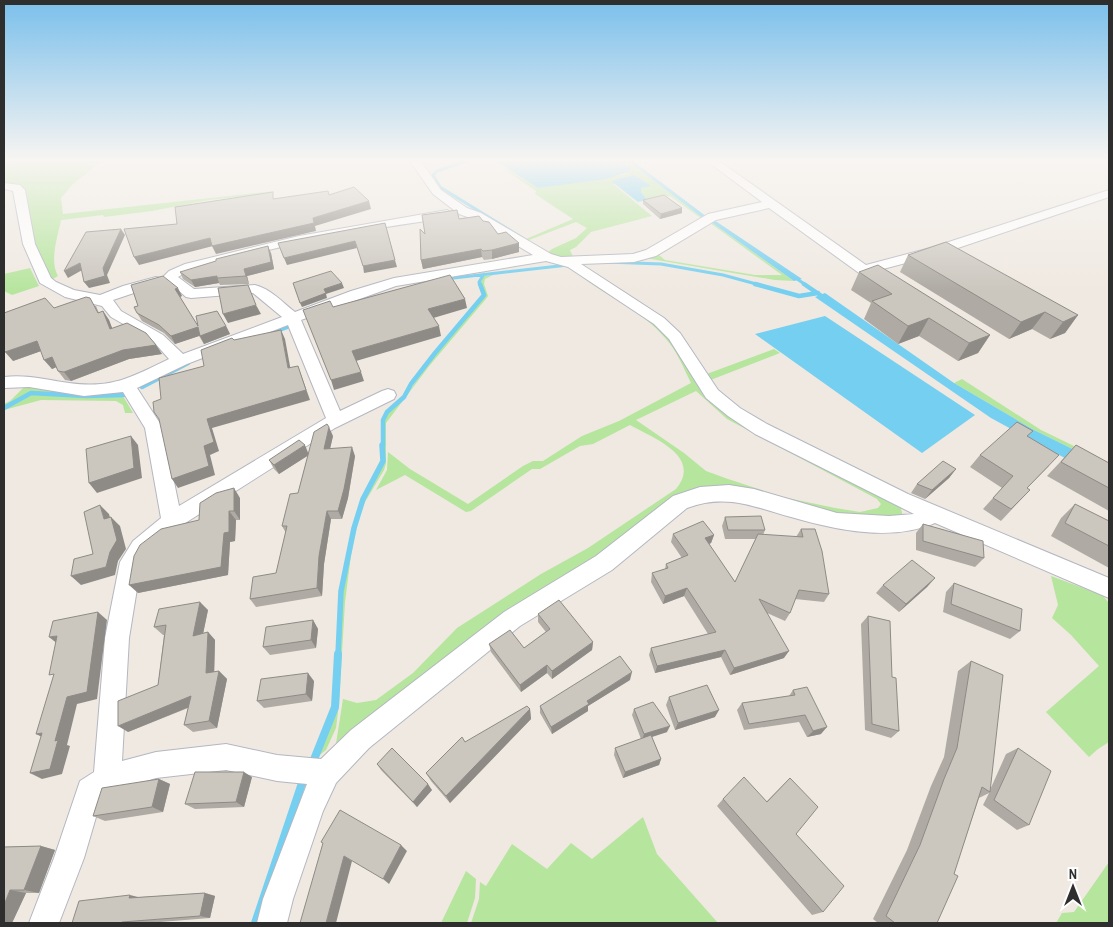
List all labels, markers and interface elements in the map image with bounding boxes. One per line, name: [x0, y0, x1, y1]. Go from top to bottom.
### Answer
north arrow: [1048, 862, 1098, 912]
text: N: [1069, 865, 1077, 883]

